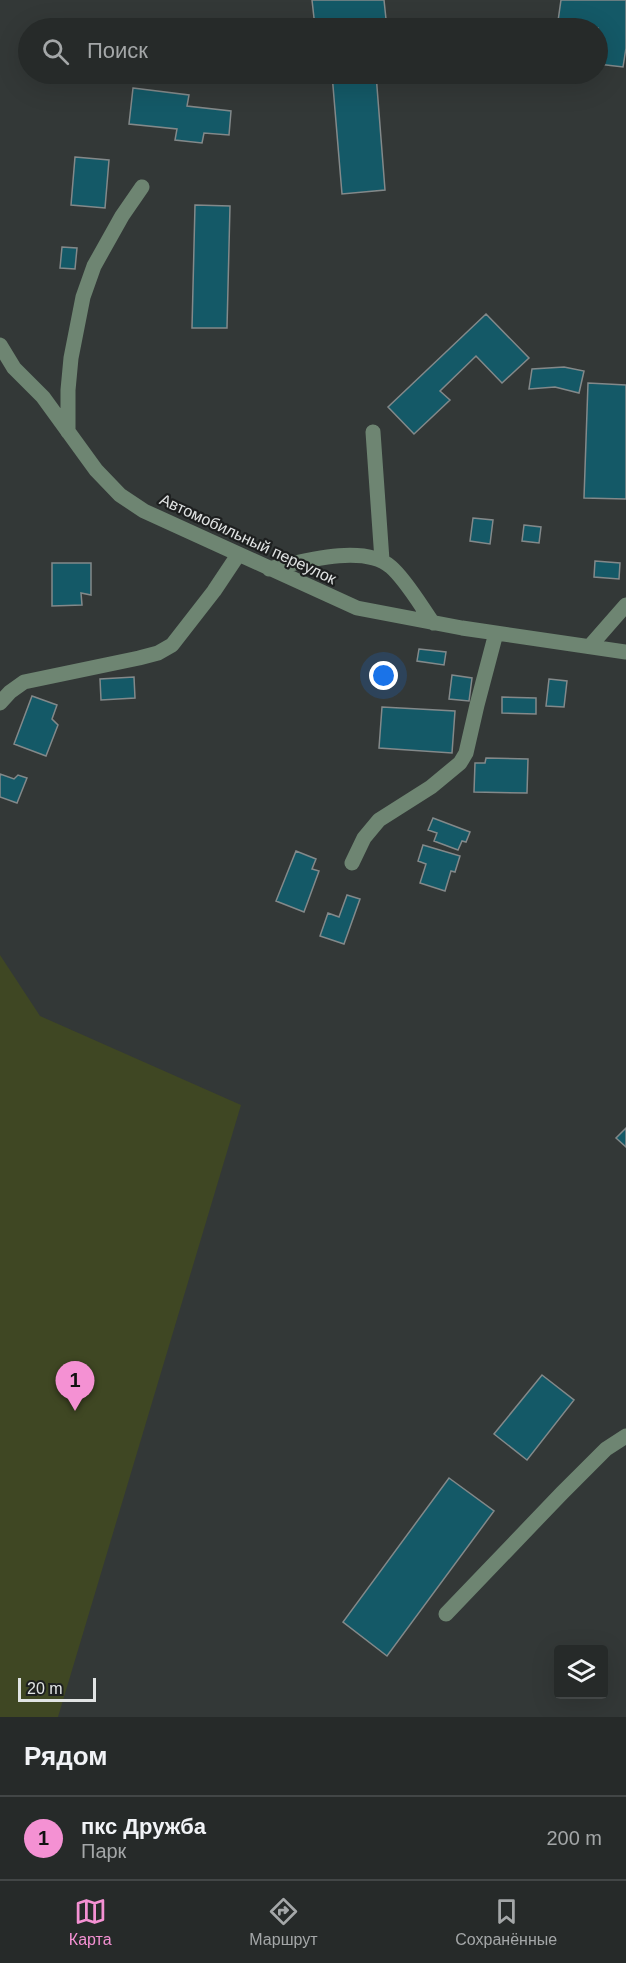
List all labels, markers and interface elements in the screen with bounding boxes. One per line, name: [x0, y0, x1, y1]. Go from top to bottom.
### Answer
search box: [18, 18, 608, 84]
icon: search: [39, 35, 72, 68]
text: Поиск: [87, 38, 148, 63]
street label: Автомобильный переулок: [157, 491, 340, 588]
your location: [369, 661, 398, 690]
pin: 1: [56, 1362, 94, 1411]
map controls: [554, 1645, 608, 1699]
button: layers: [554, 1645, 608, 1699]
scale bar: [18, 1675, 96, 1702]
text: 20 m: [27, 1680, 63, 1697]
text: Рядом: [24, 1741, 107, 1771]
text: пкс Дружба: [81, 1814, 206, 1839]
text: 1: [38, 1827, 49, 1849]
text: 200 m: [546, 1827, 602, 1849]
text: Парк: [81, 1840, 126, 1862]
tab: Карта: [69, 1895, 112, 1949]
tab: Маршрут: [249, 1895, 318, 1949]
tab: Сохранённые: [455, 1895, 557, 1949]

